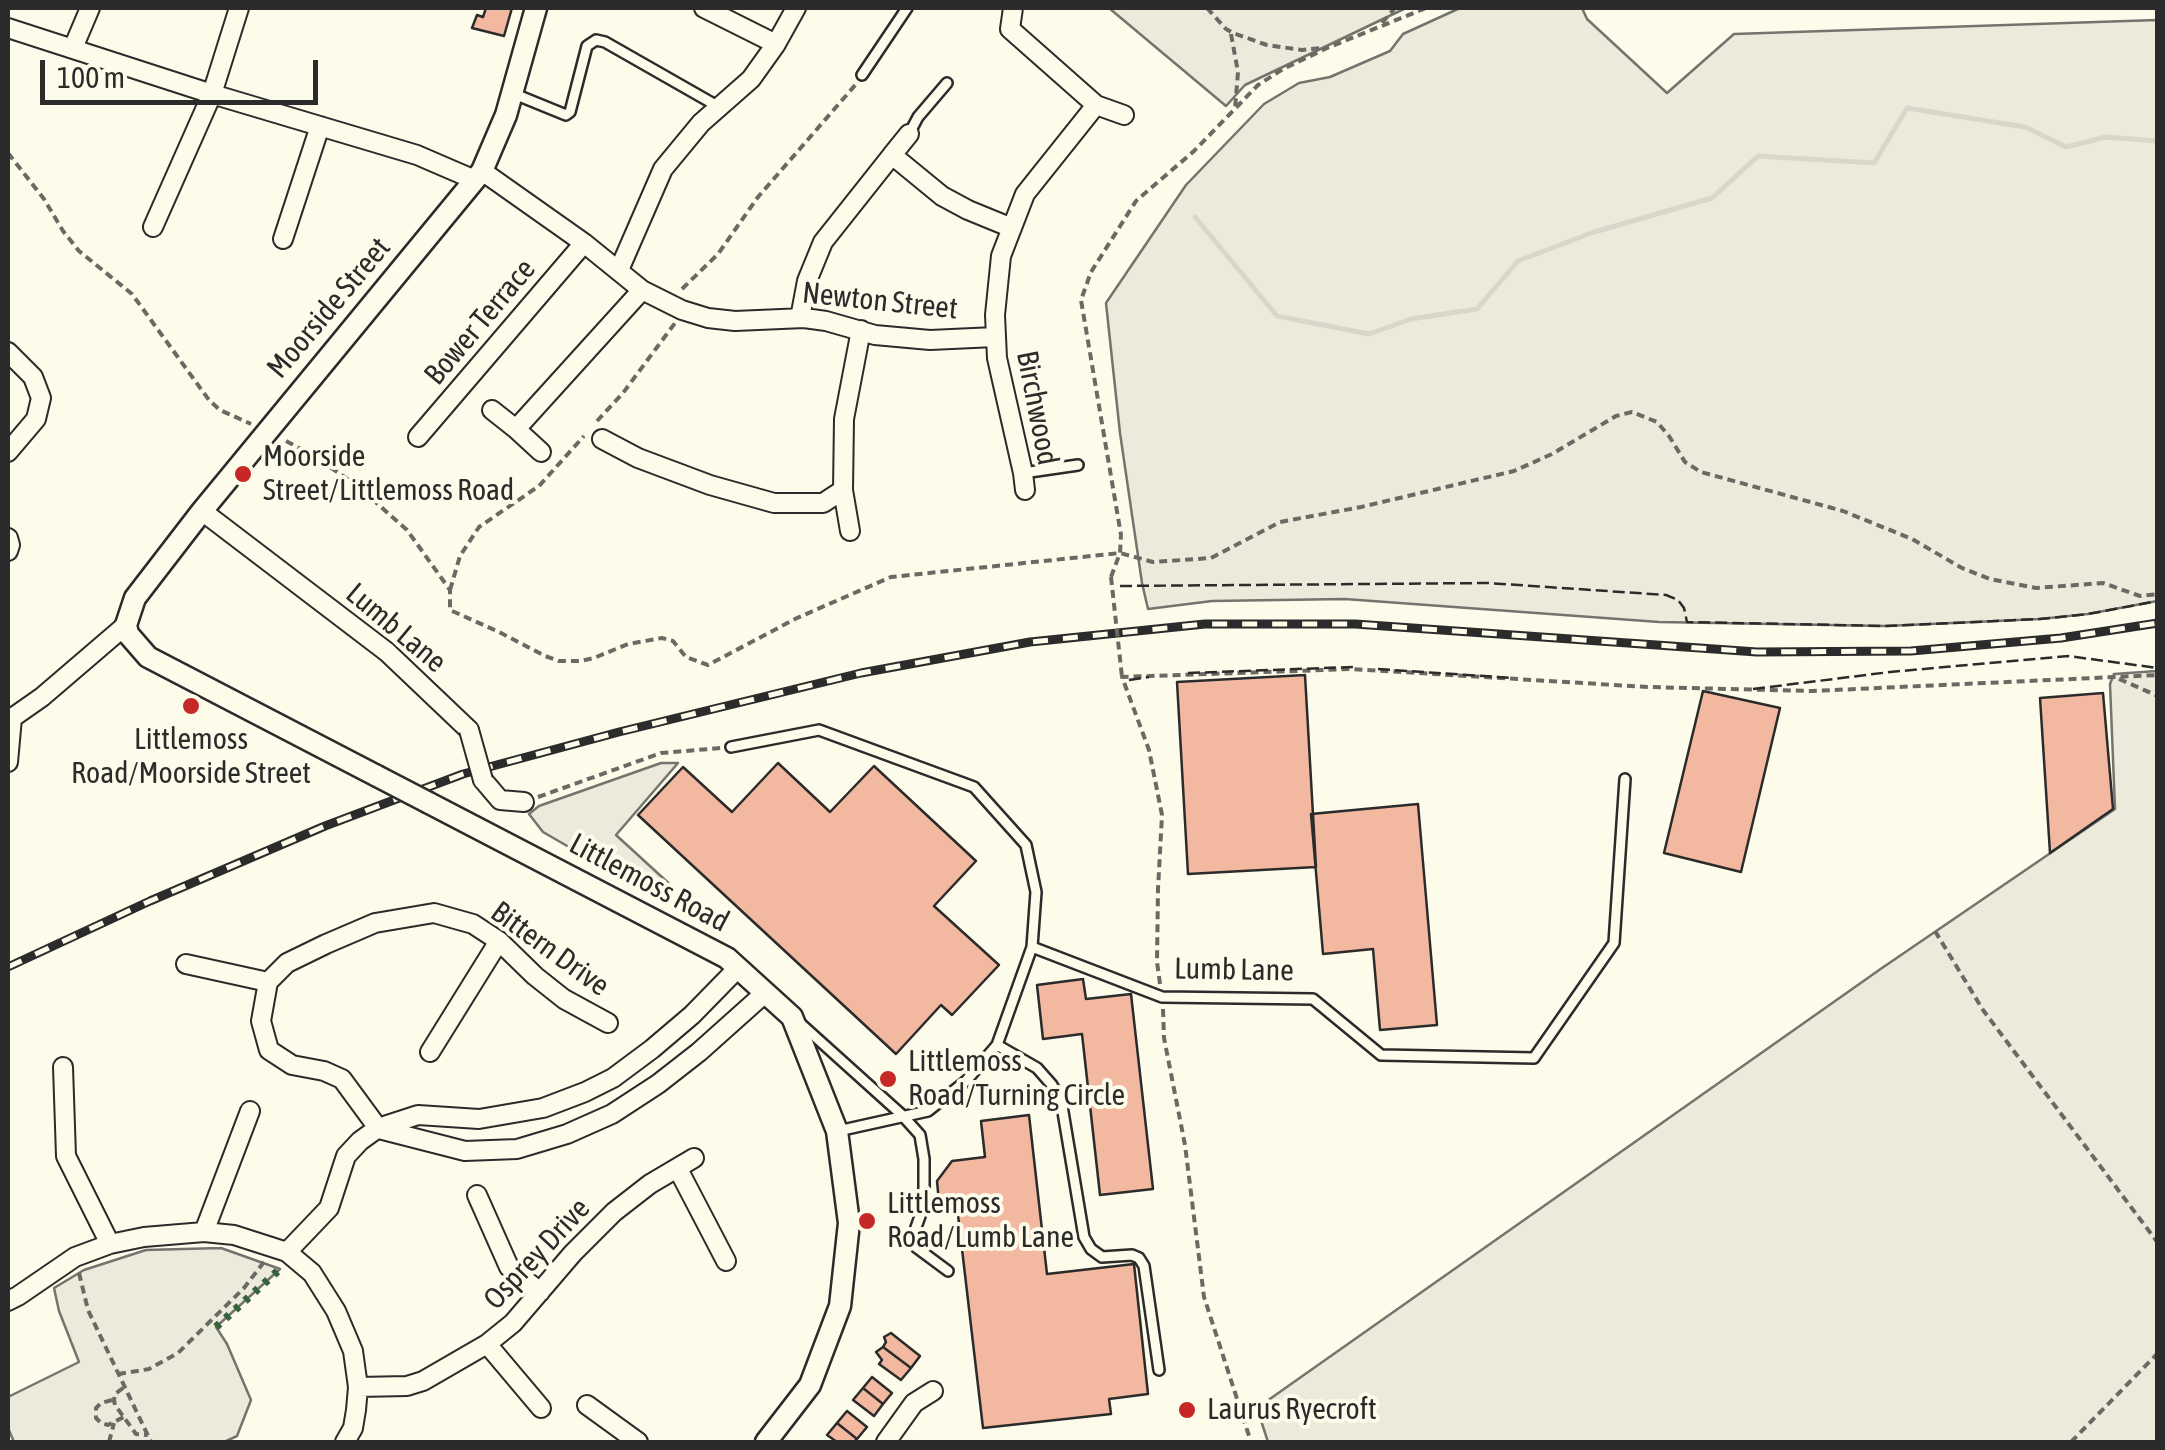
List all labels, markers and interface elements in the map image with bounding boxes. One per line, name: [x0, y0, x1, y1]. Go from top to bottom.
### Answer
scale bar: [45, 40, 322, 102]
text: 100 m: [57, 60, 125, 94]
street label: Moorside Street: [260, 230, 398, 386]
street label: Bower Terrace: [417, 252, 543, 392]
street label: Newton Street: [801, 275, 959, 327]
street label: Birchwood: [1008, 348, 1066, 468]
place label: Moorside Street/Littlemoss Road: [263, 439, 514, 510]
marker: Moorside Street/Littlemoss Road: [232, 463, 254, 485]
street label: Lumb Lane: [339, 576, 453, 680]
marker: Littlemoss Road/Moorside Street: [180, 695, 202, 717]
place label: Littlemoss Road/Moorside Street: [71, 722, 311, 792]
street label: Littlemoss Road: [563, 826, 735, 940]
street label: Bittern Drive: [484, 894, 616, 1004]
street label: Lumb Lane: [1174, 951, 1294, 989]
place label: Littlemoss Road/Turning Circle: [908, 1044, 1125, 1114]
marker: Littlemoss Road/Turning Circle: [877, 1068, 899, 1090]
place label: Littlemoss Road/Lumb Lane: [887, 1186, 1074, 1256]
street label: Osprey Drive: [476, 1191, 598, 1317]
marker: Littlemoss Road/Lumb Lane: [856, 1210, 878, 1232]
place label: Laurus Ryecroft: [1207, 1392, 1377, 1428]
marker: Laurus Ryecroft: [1176, 1399, 1198, 1421]

